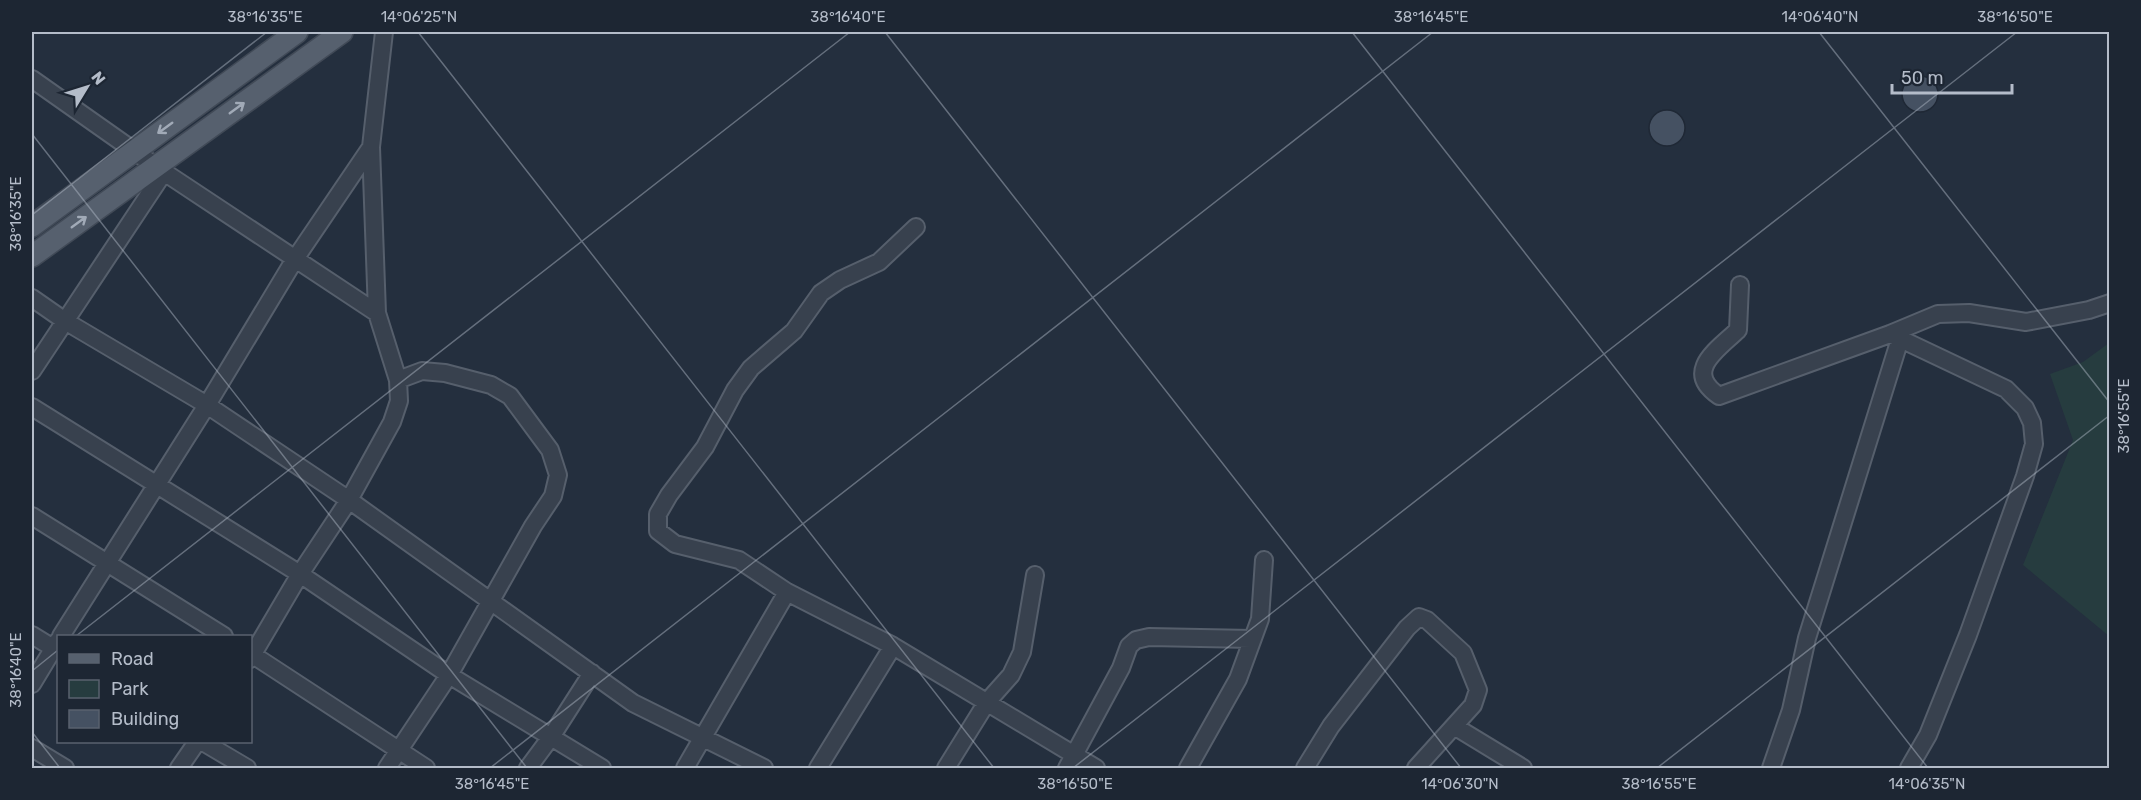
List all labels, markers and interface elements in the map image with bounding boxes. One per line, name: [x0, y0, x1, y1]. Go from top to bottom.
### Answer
text: 38°16'35"E: [227, 8, 303, 26]
text: 14°06'25"N: [381, 8, 457, 26]
text: 38°16'40"E: [810, 8, 886, 26]
text: 38°16'45"E: [1394, 8, 1468, 26]
text: 14°06'40"N: [1782, 8, 1858, 26]
text: 38°16'50"E: [1977, 8, 2053, 26]
north arrow: [57, 57, 117, 117]
scale bar: [1892, 57, 2012, 95]
text: 50 m: [1901, 67, 1944, 89]
text: N: [87, 68, 109, 88]
one-way arrow: [229, 102, 245, 114]
one-way arrow: [158, 122, 174, 134]
text: 38°16'35"E: [7, 176, 25, 252]
one-way arrow: [70, 216, 86, 228]
text: 38°16'55"E: [2115, 378, 2133, 454]
text: 38°16'40"E: [7, 632, 25, 708]
legend: [57, 635, 252, 743]
text: Road: [111, 648, 154, 670]
text: Park: [111, 678, 149, 700]
text: Building: [111, 708, 179, 730]
text: 38°16'45"E: [455, 775, 529, 793]
text: 38°16'50"E: [1037, 775, 1113, 793]
text: 14°06'30"N: [1421, 775, 1499, 793]
text: 38°16'55"E: [1621, 775, 1697, 793]
text: 14°06'35"N: [1889, 775, 1965, 793]

